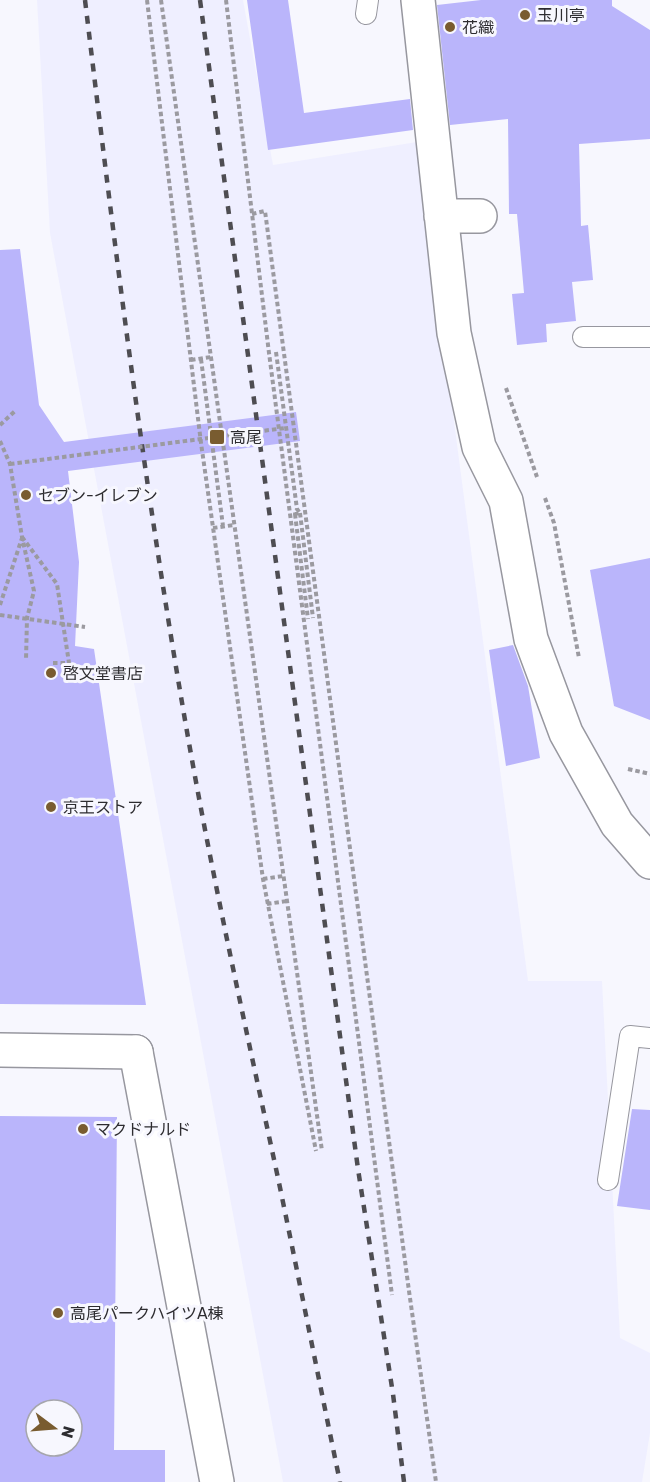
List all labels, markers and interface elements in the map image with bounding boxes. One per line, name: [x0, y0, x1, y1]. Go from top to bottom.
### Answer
place label: 玉川亭: [537, 6, 585, 25]
marker: 玉川亭: [518, 8, 532, 22]
place label: 花織: [462, 18, 494, 37]
marker: 花織: [443, 20, 457, 34]
marker: 高尾: [208, 428, 226, 446]
place label: 高尾: [230, 428, 262, 447]
place label: セブン-イレブン: [38, 486, 158, 505]
marker: セブン-イレブン: [19, 488, 33, 502]
place label: 啓文堂書店: [63, 664, 143, 683]
marker: 啓文堂書店: [44, 666, 58, 680]
place label: 京王ストア: [63, 798, 143, 817]
marker: 京王ストア: [44, 800, 58, 814]
place label: マクドナルド: [95, 1120, 191, 1139]
marker: マクドナルド: [76, 1122, 90, 1136]
place label: 高尾パークハイツA棟: [70, 1304, 224, 1323]
marker: 高尾パークハイツA棟: [51, 1306, 65, 1320]
north arrow: [24, 1398, 84, 1458]
text: N: [57, 1424, 79, 1440]

